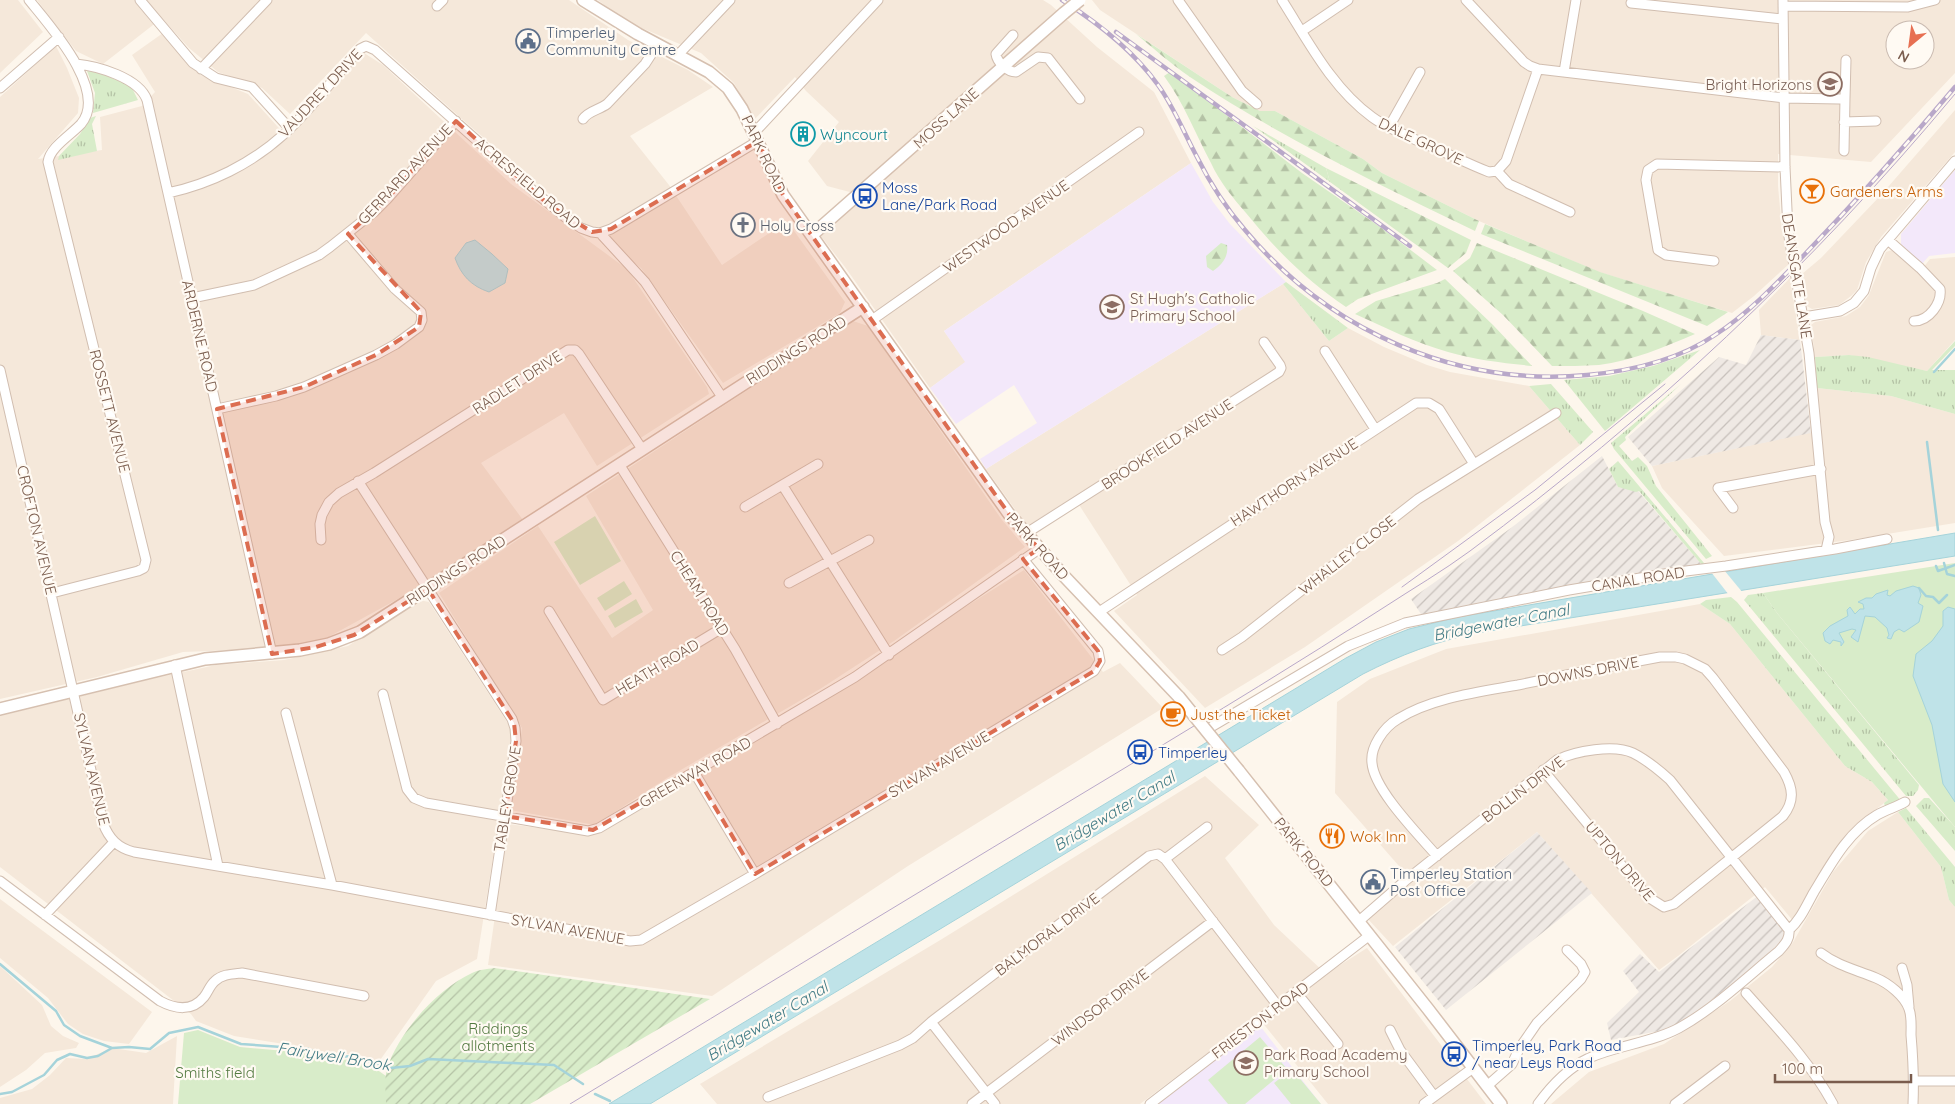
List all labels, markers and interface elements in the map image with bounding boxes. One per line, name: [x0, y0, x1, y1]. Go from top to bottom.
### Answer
north arrow: [1885, 20, 1935, 70]
place label: Timperley Community Centre: [546, 23, 676, 59]
public building icon: Timperley Community Centre: [515, 28, 541, 54]
street label: VAUDREY DRIVE: [274, 45, 366, 141]
text: N: [1895, 46, 1913, 67]
school or university icon: Bright Horizons: [1817, 71, 1843, 97]
place label: Bright Horizons: [1706, 75, 1812, 94]
street label: MOSS LANE: [909, 84, 983, 152]
street label: PARK ROAD: [738, 112, 790, 196]
street label: DALE GROVE: [1376, 113, 1466, 169]
street label: GERRARD AVENUE: [354, 120, 456, 228]
building icon: Wyncourt: [790, 121, 816, 147]
place label: Wyncourt: [820, 125, 888, 144]
street label: ACRESFIELD ROAD: [471, 133, 585, 233]
street label: WESTWOOD AVENUE: [939, 175, 1073, 277]
place label: Moss Lane/Park Road: [882, 178, 997, 214]
bar icon: Gardeners Arms: [1799, 178, 1825, 204]
place label: Gardeners Arms: [1830, 182, 1943, 201]
bus stop icon: Moss Lane/Park Road: [852, 183, 878, 209]
church icon: Holy Cross: [730, 212, 756, 238]
street label: DEANSGATE LANE: [1778, 212, 1816, 340]
place label: Holy Cross: [760, 216, 834, 235]
street label: ARDERNE ROAD: [178, 278, 222, 394]
place label: St Hugh's Catholic Primary School: [1130, 289, 1255, 325]
school or university icon: St Hugh's Catholic Primary School: [1099, 294, 1125, 320]
street label: RIDDINGS ROAD: [742, 311, 850, 388]
street label: RADLET DRIVE: [469, 346, 565, 418]
street label: ROSSETT AVENUE: [85, 347, 135, 475]
street label: BROOKFIELD AVENUE: [1098, 394, 1236, 494]
street label: HAWTHORN AVENUE: [1227, 434, 1361, 530]
street label: CROFTON AVENUE: [13, 463, 61, 597]
street label: PARK ROAD: [1003, 508, 1073, 584]
street label: WHALLEY CLOSE: [1295, 511, 1399, 599]
street label: RIDDINGS ROAD: [403, 531, 509, 609]
street label: CHEAM ROAD: [666, 547, 734, 639]
street label: CANAL ROAD: [1590, 562, 1686, 596]
water label: Bridgewater Canal: [1431, 599, 1573, 645]
street label: HEATH ROAD: [612, 635, 702, 699]
street label: DOWNS DRIVE: [1536, 652, 1640, 690]
cafe icon: Just the Ticket: [1160, 701, 1186, 727]
place label: Just the Ticket: [1190, 705, 1291, 724]
street label: SYLVAN AVENUE: [70, 711, 114, 827]
street label: SYLVAN AVENUE: [885, 726, 993, 802]
street label: GREENWAY ROAD: [636, 732, 754, 812]
bus stop icon: Timperley: [1127, 739, 1153, 765]
place label: Timperley: [1158, 743, 1228, 762]
street label: TABLEY GROVE: [489, 745, 525, 853]
street label: BOLLIN DRIVE: [1478, 752, 1568, 826]
water label: Bridgewater Canal: [1050, 766, 1180, 855]
street label: PARK ROAD: [1270, 813, 1338, 891]
street label: UPTON DRIVE: [1581, 817, 1659, 905]
restaurant icon: Wok Inn: [1319, 823, 1345, 849]
place label: Wok Inn: [1350, 827, 1407, 846]
place label: Timperley Station Post Office: [1390, 864, 1512, 900]
public building icon: Timperley Station Post Office: [1360, 869, 1386, 895]
street label: BALMORAL DRIVE: [991, 888, 1103, 980]
street label: SYLVAN AVENUE: [510, 910, 626, 948]
street label: WINDSOR DRIVE: [1048, 964, 1152, 1050]
water label: Bridgewater Canal: [703, 976, 833, 1065]
street label: FRIESTON ROAD: [1208, 977, 1312, 1063]
park label: Riddings allotments: [461, 1019, 535, 1055]
place label: Timperley, Park Road / near Leys Road: [1472, 1036, 1622, 1072]
water label: Fairywell Brook: [276, 1037, 393, 1075]
bus stop icon: Timperley, Park Road / near Leys Road: [1441, 1041, 1467, 1067]
place label: Park Road Academy Primary School: [1264, 1045, 1407, 1081]
school or university icon: Park Road Academy Primary School: [1233, 1050, 1259, 1076]
scale bar: [1775, 1052, 1911, 1084]
text: 100 m: [1782, 1059, 1823, 1078]
park label: Smiths field: [175, 1063, 255, 1082]

